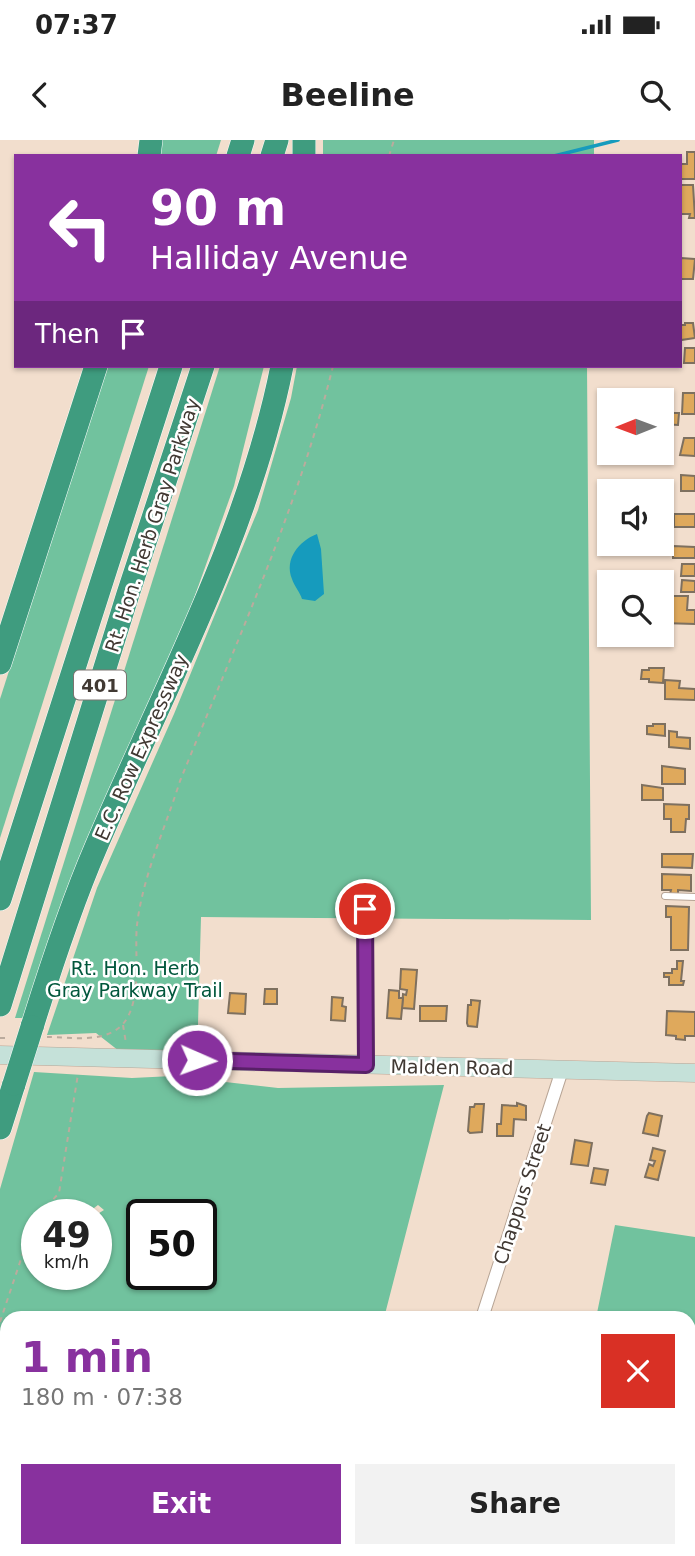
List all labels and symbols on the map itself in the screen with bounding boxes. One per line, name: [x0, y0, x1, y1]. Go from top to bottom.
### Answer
north arrow: [597, 388, 674, 466]
street label: Rt. Hon. Herb Gray Parkway: [100, 395, 204, 655]
street label: E.C. Row Expressway: [90, 650, 192, 844]
road number: 401: [74, 670, 126, 700]
pin: [335, 879, 395, 939]
park label: Rt. Hon. Herb Gray Parkway Trail: [47, 957, 223, 1001]
position arrow: [160, 1023, 234, 1097]
street label: Malden Road: [390, 1055, 514, 1079]
street label: Chappus Street: [489, 1121, 555, 1267]
speed limit sign: 50: [126, 1199, 217, 1290]

